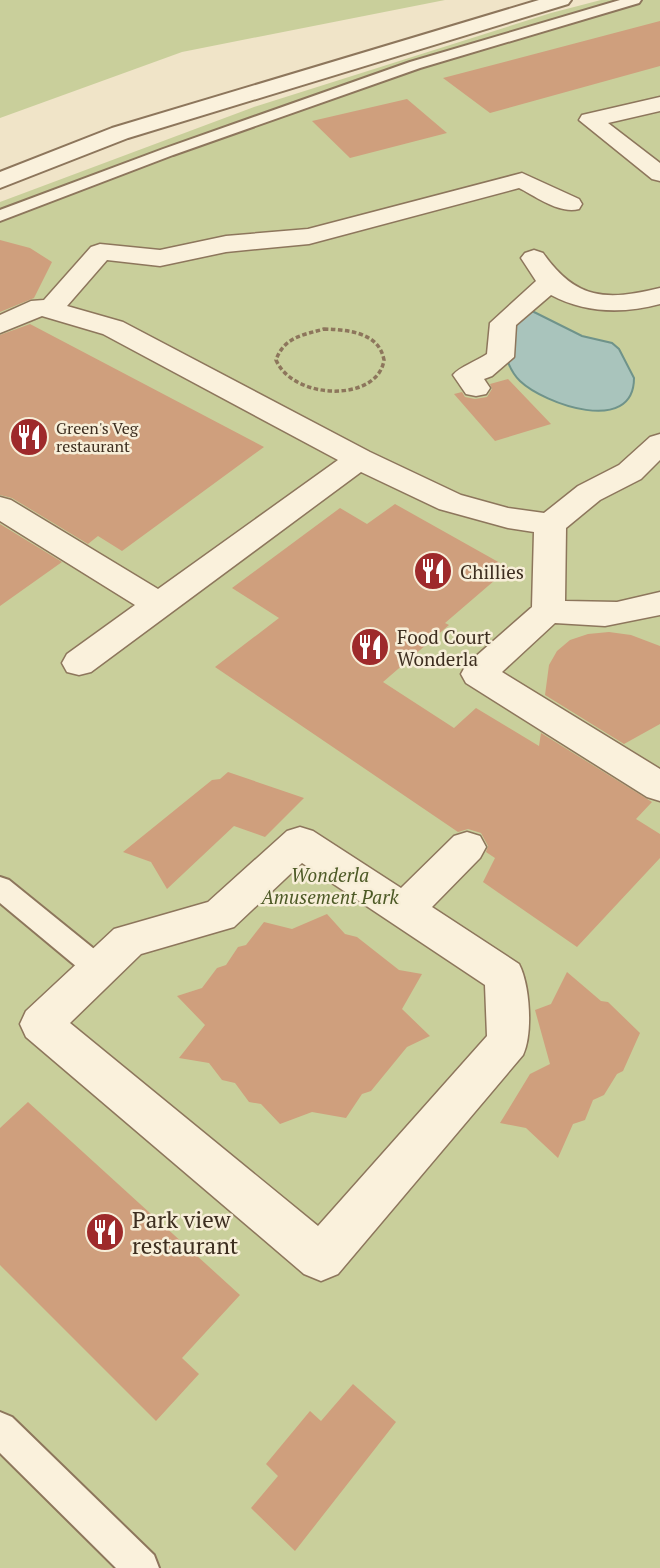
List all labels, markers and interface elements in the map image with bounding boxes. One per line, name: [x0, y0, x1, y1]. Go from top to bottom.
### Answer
restaurant icon: Green's Veg restaurant: [8, 416, 50, 458]
place label: Green's Veg restaurant: [56, 417, 139, 457]
restaurant icon: Chillies: [412, 550, 454, 592]
place label: Chillies: [460, 559, 524, 584]
place label: Food Court Wonderla: [397, 624, 491, 671]
restaurant icon: Food Court Wonderla: [349, 626, 391, 668]
park label: Wonderla Amusement Park: [260, 862, 400, 909]
place label: Park view restaurant: [132, 1204, 239, 1261]
restaurant icon: Park view restaurant: [84, 1211, 126, 1253]

